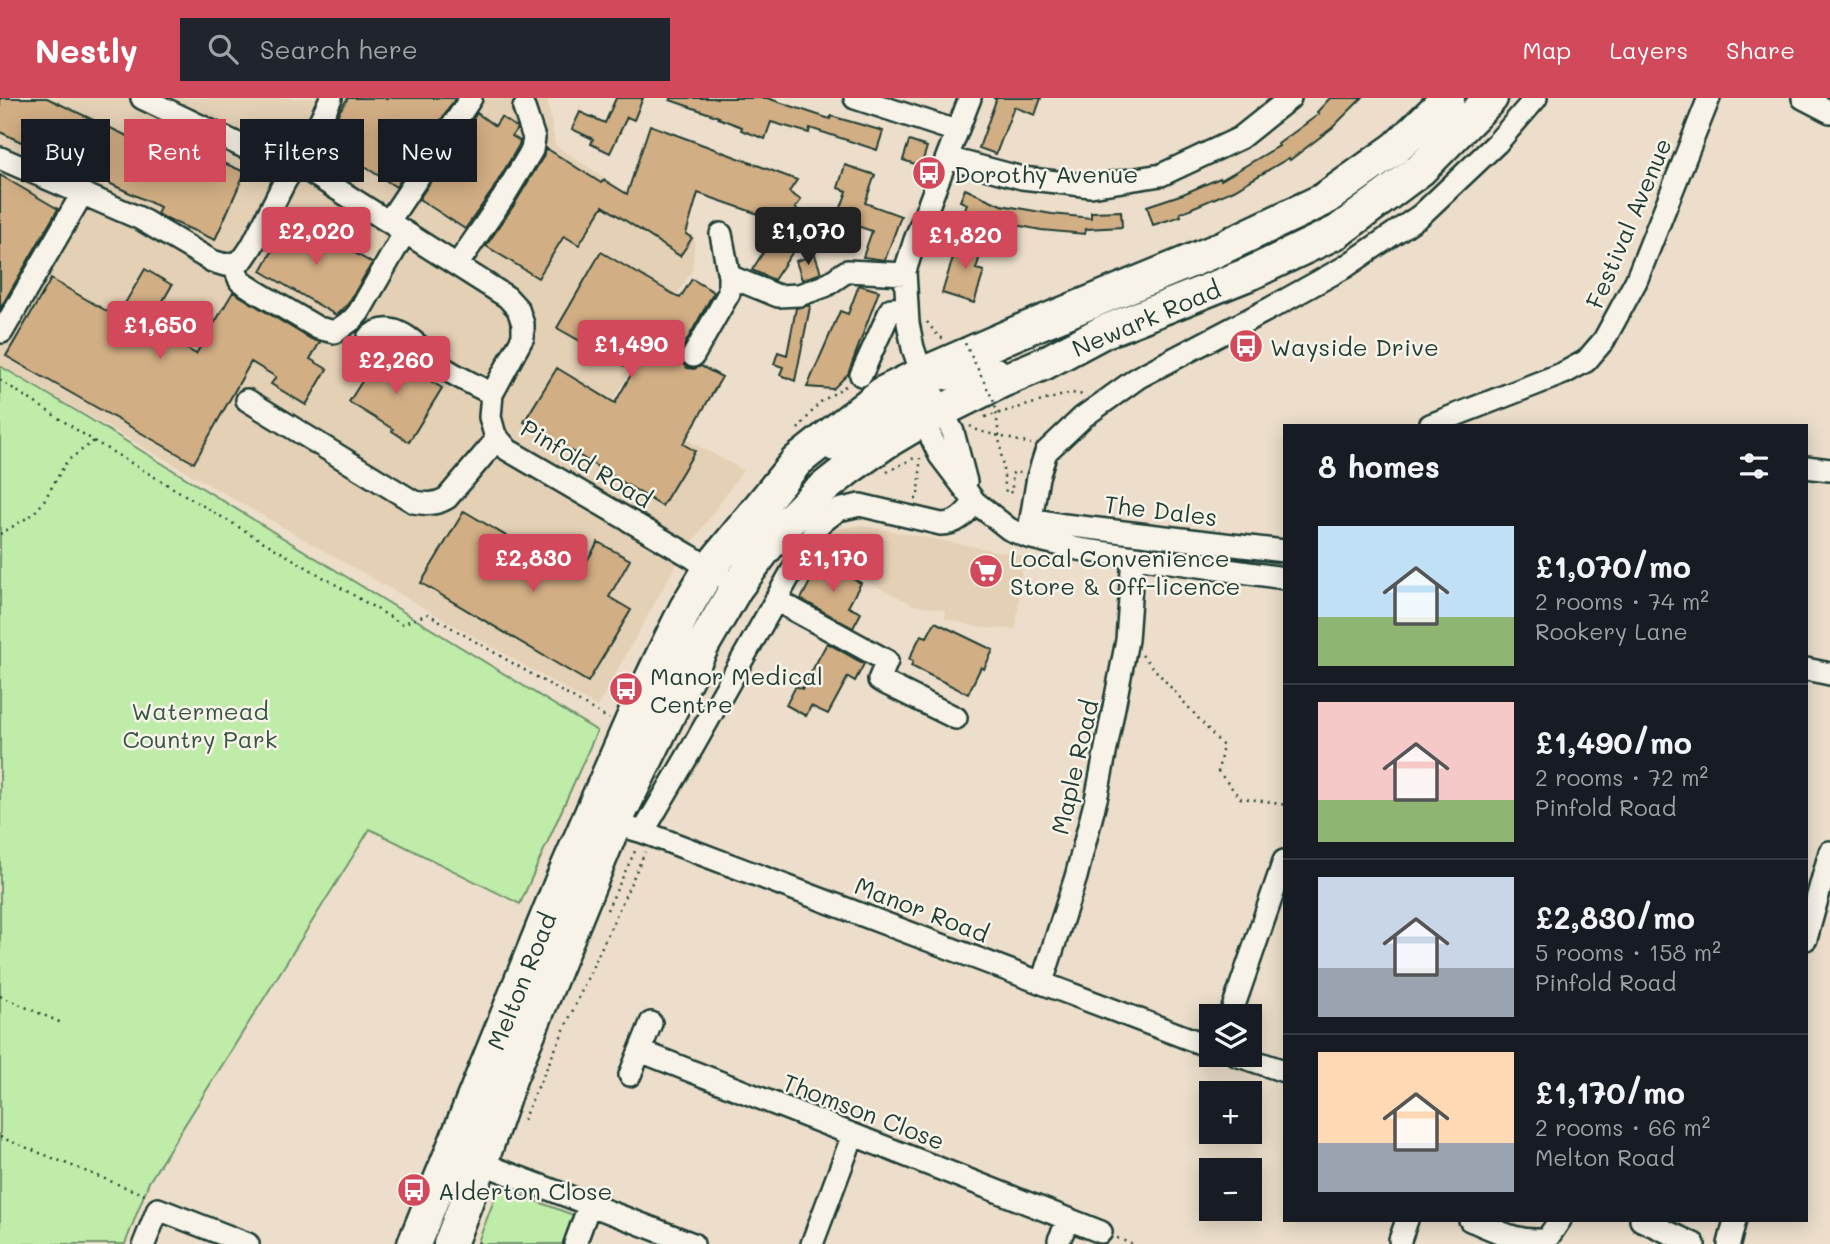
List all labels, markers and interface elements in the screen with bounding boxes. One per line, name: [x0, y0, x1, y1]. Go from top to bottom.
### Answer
search box: [180, 18, 670, 81]
text: Nestly: [35, 28, 138, 71]
icon: search: [204, 30, 242, 68]
text: Search here: [260, 32, 418, 66]
text: Map: [1523, 34, 1571, 65]
text: Layers: [1609, 34, 1688, 65]
text: Share: [1726, 34, 1795, 65]
chip: Buy: [21, 119, 110, 182]
chip: Rent: [124, 119, 226, 182]
chip: Filters: [240, 119, 364, 182]
chip: New: [378, 119, 477, 182]
street label: Festival Avenue: [1578, 133, 1678, 313]
bus stop icon: Dorothy Avenue: [910, 154, 948, 192]
place label: Dorothy Avenue: [954, 158, 1138, 189]
pin: £2,020: [259, 208, 373, 267]
pin: £1,070: [751, 208, 865, 267]
pin: £1,820: [908, 212, 1022, 271]
text: £2,020: [278, 215, 354, 245]
text: £1,070: [771, 215, 845, 245]
text: £1,820: [928, 219, 1002, 249]
street label: Newark Road: [1067, 273, 1225, 363]
pin: £1,650: [103, 302, 217, 361]
text: £1,650: [123, 309, 197, 339]
pin: £1,490: [574, 320, 688, 380]
bus stop icon: Wayside Drive: [1227, 327, 1265, 365]
text: £1,490: [594, 328, 668, 358]
place label: Wayside Drive: [1270, 331, 1439, 362]
pin: £2,260: [339, 336, 453, 396]
text: £2,260: [358, 344, 434, 374]
street label: Pinfold Road: [516, 412, 658, 514]
text: 8 homes: [1318, 446, 1440, 486]
icon: filters: [1735, 447, 1773, 485]
street label: The Dales: [1103, 488, 1219, 532]
pin: £2,830: [476, 534, 590, 594]
pin: £1,170: [776, 534, 890, 594]
text: £2,830: [494, 542, 572, 572]
text: £1,170: [798, 542, 868, 572]
place label: Local Convenience Store & Off-licence: [1010, 542, 1240, 601]
text: £1,070/mo: [1535, 546, 1691, 586]
supermarket icon: Local Convenience Store & Off-licence: [967, 552, 1005, 590]
icon: home: [1374, 554, 1458, 638]
text: 2 rooms · 74 m²: [1535, 586, 1709, 616]
text: Rookery Lane: [1535, 616, 1688, 646]
place label: Manor Medical Centre: [650, 660, 823, 719]
bus stop icon: Manor Medical Centre: [607, 670, 645, 708]
park label: Watermead Country Park: [122, 695, 278, 754]
street label: Maple Road: [1043, 697, 1105, 837]
text: £1,490/mo: [1535, 722, 1692, 762]
icon: home: [1374, 730, 1458, 814]
text: 2 rooms · 72 m²: [1535, 762, 1708, 792]
text: Pinfold Road: [1535, 792, 1676, 822]
street label: Manor Road: [851, 869, 993, 949]
text: £2,830/mo: [1535, 897, 1695, 937]
icon: home: [1374, 905, 1458, 989]
street label: Melton Road: [479, 908, 563, 1054]
text: 5 rooms · 158 m²: [1535, 937, 1721, 967]
text: Pinfold Road: [1535, 967, 1676, 997]
map controls: [1199, 1004, 1262, 1221]
button: layers: [1199, 1004, 1262, 1067]
street label: Thomson Close: [779, 1066, 949, 1156]
text: £1,170/mo: [1535, 1072, 1685, 1112]
icon: home: [1374, 1080, 1458, 1164]
button: +: [1199, 1081, 1262, 1144]
text: 2 rooms · 66 m²: [1535, 1112, 1710, 1142]
text: Melton Road: [1535, 1142, 1675, 1172]
button: −: [1199, 1158, 1262, 1221]
bus stop icon: Alderton Close: [395, 1171, 433, 1209]
place label: Alderton Close: [438, 1175, 612, 1206]

